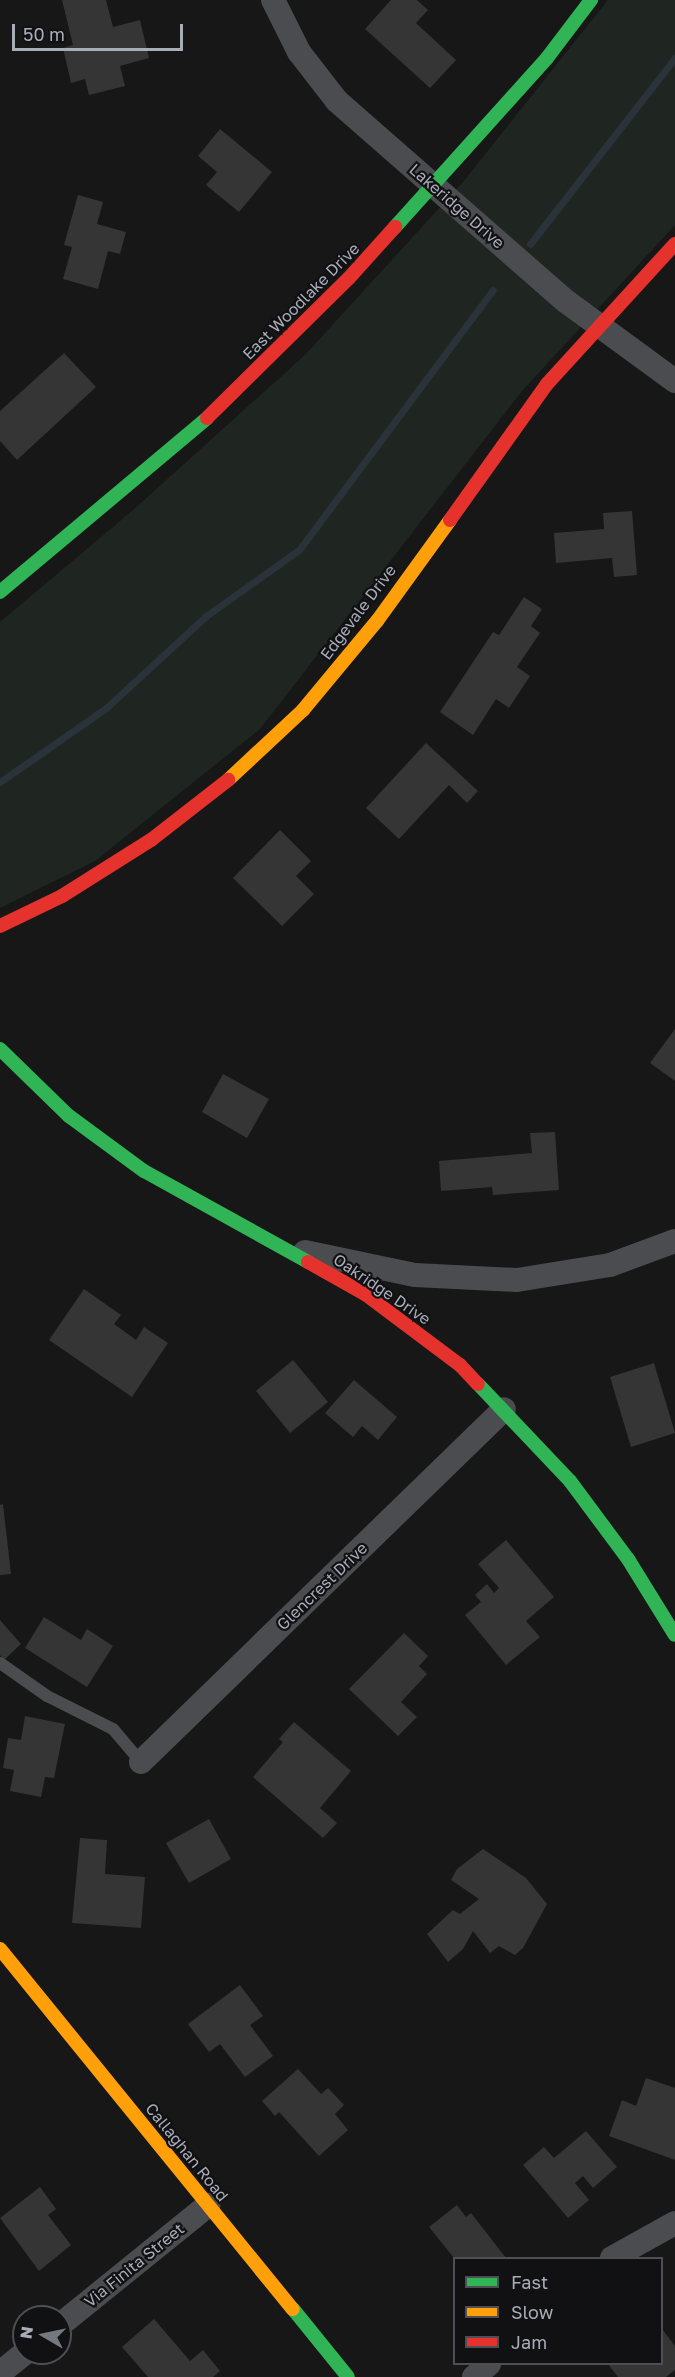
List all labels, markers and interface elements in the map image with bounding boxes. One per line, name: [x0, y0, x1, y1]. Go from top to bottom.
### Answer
scale bar: [15, 12, 186, 50]
text: 50 m: [23, 23, 65, 45]
street label: Lakeridge Drive: [406, 160, 508, 252]
street label: East Woodlake Drive: [239, 239, 363, 363]
street label: Edgevale Drive: [316, 561, 400, 663]
street label: Oakridge Drive: [330, 1249, 434, 1329]
street label: Glencrest Drive: [273, 1538, 371, 1634]
street label: Callaghan Road: [141, 2099, 233, 2205]
street label: Via Finita Street: [80, 2219, 188, 2311]
legend: [453, 2257, 663, 2365]
text: Fast: [511, 2271, 548, 2293]
text: Slow: [511, 2301, 553, 2323]
north arrow: [12, 2305, 72, 2365]
text: N: [15, 2325, 37, 2340]
text: Jam: [511, 2331, 547, 2353]

